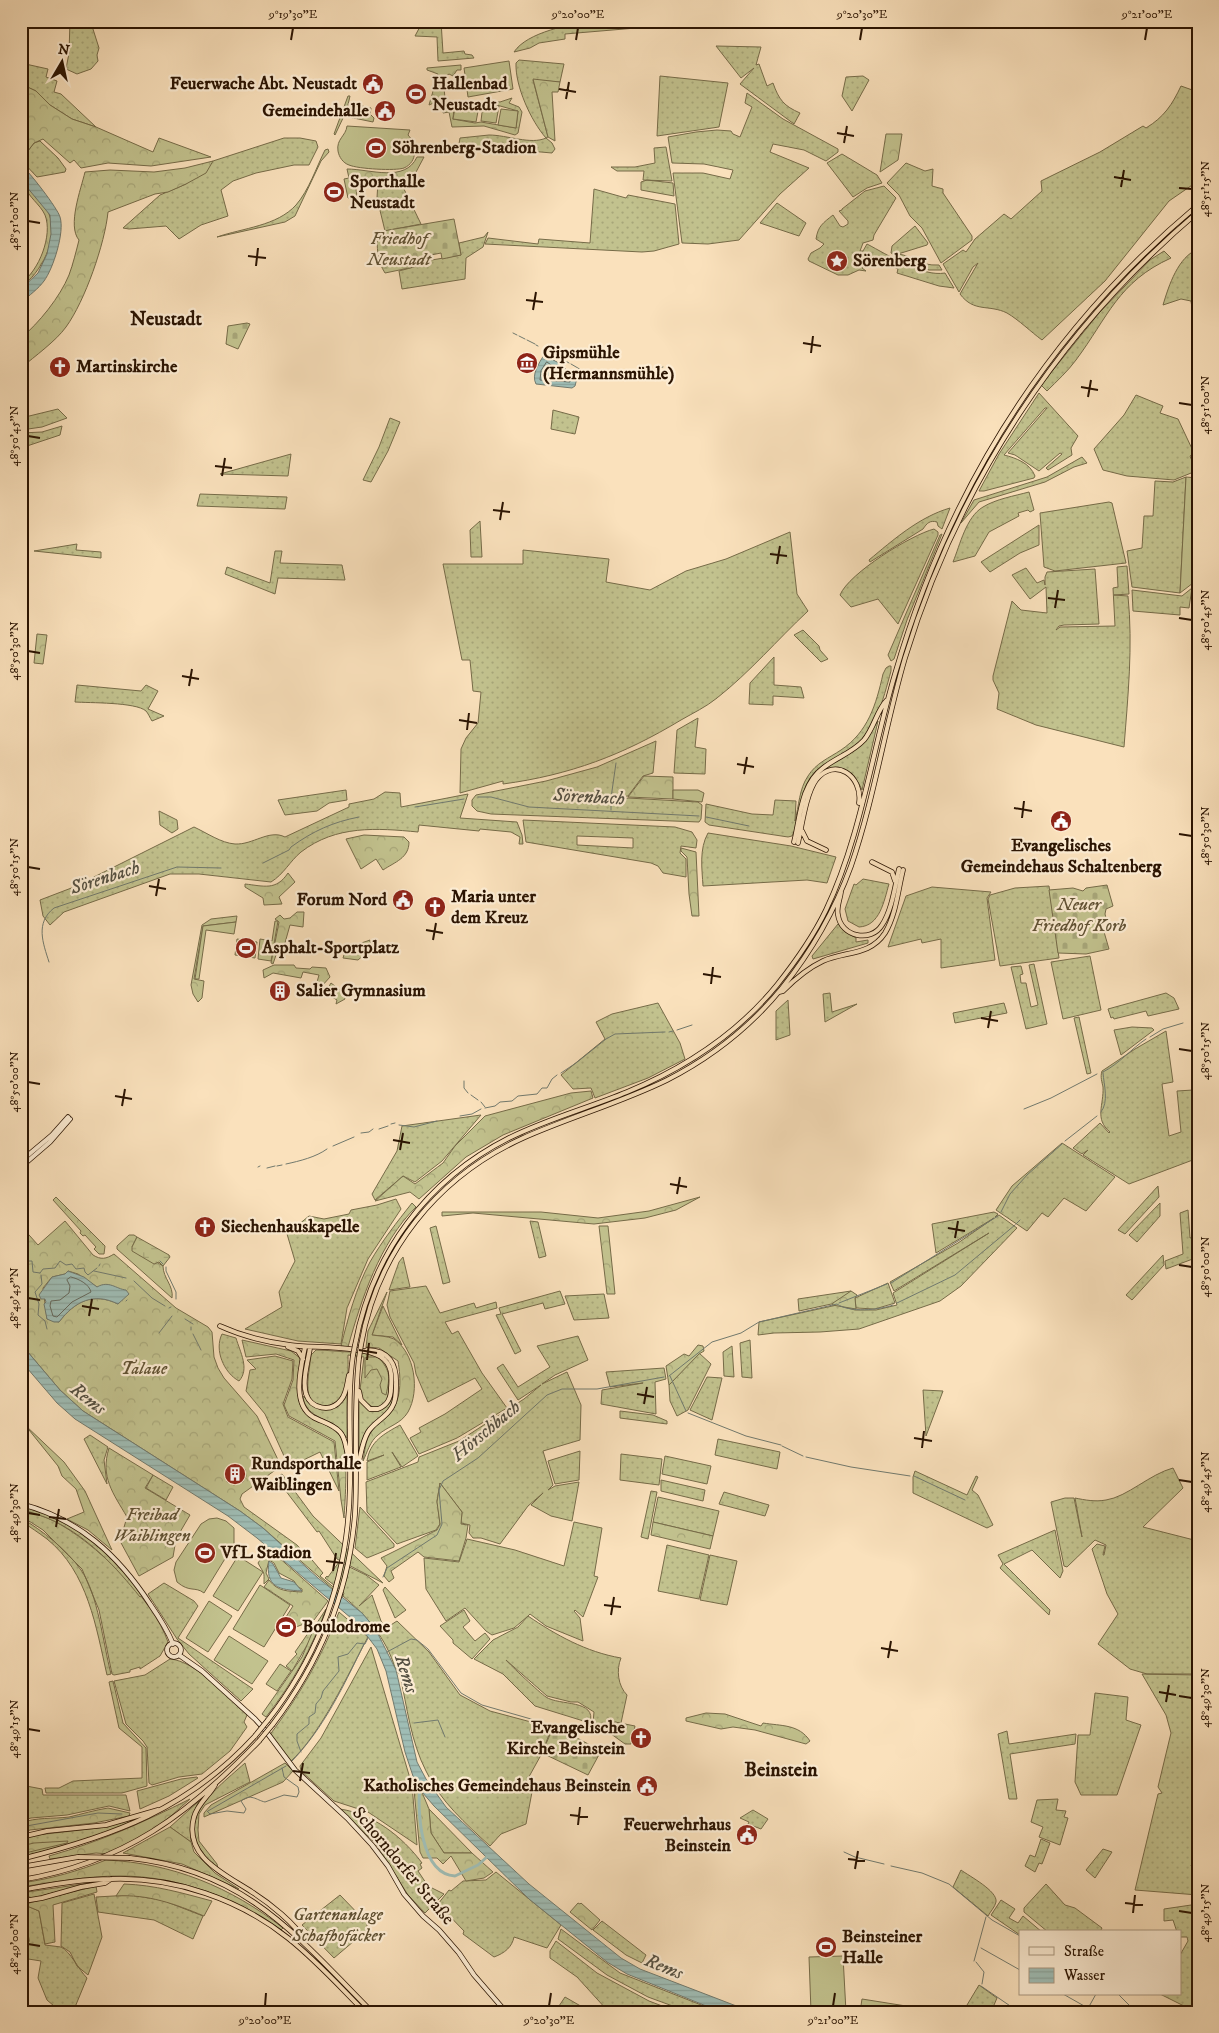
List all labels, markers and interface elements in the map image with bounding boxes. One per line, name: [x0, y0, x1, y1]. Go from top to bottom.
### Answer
text: 9°19'30"E: [268, 7, 318, 22]
text: 9°20'00"E: [551, 7, 605, 22]
text: 9°20'30"E: [836, 7, 888, 22]
text: 9°21'00"E: [1121, 7, 1173, 22]
north arrow: [38, 38, 88, 88]
text: N: [57, 40, 71, 60]
public building icon: Feuerwache Abt. Neustadt: [361, 72, 385, 96]
place label: Feuerwache Abt. Neustadt: [170, 73, 357, 95]
place label: Hallenbad Neustadt: [432, 73, 508, 116]
sports icon: Hallenbad Neustadt: [404, 82, 428, 106]
public building icon: Gemeindehalle: [373, 99, 397, 123]
place label: Gemeindehalle: [262, 100, 370, 122]
sports icon: Söhrenberg-Stadion: [364, 136, 388, 160]
place label: Söhrenberg-Stadion: [392, 137, 537, 159]
text: 48°51'15"N: [1198, 161, 1213, 217]
place label: Sporthalle Neustadt: [350, 171, 425, 214]
sports icon: Sporthalle Neustadt: [322, 180, 346, 204]
text: 48°51'00"N: [7, 191, 22, 250]
park label: Friedhof Neustadt: [366, 228, 432, 271]
place icon: Sörenberg: [825, 249, 849, 273]
place label: Sörenberg: [853, 250, 927, 272]
district label: Neustadt: [130, 307, 203, 332]
place label: Gipsmühle (Hermannsmühle): [543, 342, 674, 385]
museum icon: Gipsmühle (Hermannsmühle): [515, 351, 539, 375]
church icon: Martinskirche: [48, 355, 72, 379]
place label: Martinskirche: [76, 356, 178, 378]
text: 48°51'00"N: [1198, 375, 1213, 434]
text: 48°50'45"N: [7, 405, 22, 466]
text: 48°50'45"N: [1198, 589, 1213, 650]
text: 48°50'30"N: [7, 621, 22, 681]
water label: Sörenbach: [552, 784, 626, 810]
text: 48°50'30"N: [1198, 806, 1213, 866]
public building icon: Evangelisches Gemeindehaus Schaltenberg: [1049, 809, 1073, 833]
place label: Evangelisches Gemeindehaus Schaltenberg: [961, 835, 1163, 878]
text: 48°50'15"N: [7, 838, 22, 896]
water label: Sörenbach: [66, 856, 143, 900]
place label: Maria unter dem Kreuz: [451, 886, 536, 929]
public building icon: Forum Nord: [391, 888, 415, 912]
place label: Forum Nord: [296, 889, 388, 911]
park label: Neuer Friedhof Korb: [1032, 894, 1126, 937]
church icon: Maria unter dem Kreuz: [423, 895, 447, 919]
sports icon: Asphalt-Sportplatz: [234, 936, 258, 960]
place label: Asphalt-Sportplatz: [261, 937, 399, 959]
building icon: Salier Gymnasium: [268, 979, 292, 1003]
place label: Salier Gymnasium: [296, 980, 426, 1002]
text: 48°50'15"N: [1198, 1022, 1213, 1080]
text: 48°50'00"N: [7, 1051, 22, 1112]
church icon: Siechenhauskapelle: [193, 1215, 217, 1239]
place label: Siechenhauskapelle: [221, 1216, 360, 1238]
text: 48°50'00"N: [1198, 1236, 1213, 1297]
text: 48°49'45"N: [7, 1267, 22, 1329]
park label: Talaue: [121, 1358, 168, 1380]
water label: Rems: [65, 1377, 111, 1421]
water label: Hörschbach: [446, 1395, 526, 1467]
text: 48°49'45"N: [1198, 1451, 1213, 1513]
place label: Rundsporthalle Waiblingen: [250, 1453, 362, 1496]
building icon: Rundsporthalle Waiblingen: [223, 1462, 247, 1486]
text: 48°49'30"N: [7, 1483, 22, 1543]
park label: Freibad Waiblingen: [113, 1504, 191, 1547]
sports icon: VfL Stadion: [193, 1541, 217, 1565]
place label: VfL Stadion: [220, 1542, 312, 1564]
sports icon: Boulodrome: [274, 1615, 298, 1639]
place label: Boulodrome: [302, 1616, 391, 1638]
water label: Rems: [389, 1651, 423, 1697]
text: 48°49'30"N: [1198, 1668, 1213, 1728]
text: 48°49'15"N: [7, 1699, 22, 1758]
place label: Evangelische Kirche Beinstein: [506, 1717, 626, 1760]
church icon: Evangelische Kirche Beinstein: [629, 1726, 653, 1750]
district label: Beinstein: [744, 1758, 818, 1783]
public building icon: Katholisches Gemeindehaus Beinstein: [635, 1774, 659, 1798]
place label: Katholisches Gemeindehaus Beinstein: [363, 1775, 632, 1797]
street label: Schorndorfer Straße: [347, 1803, 459, 1929]
place label: Feuerwehrhaus Beinstein: [623, 1814, 732, 1857]
public building icon: Feuerwehrhaus Beinstein: [735, 1823, 759, 1847]
text: 48°49'15"N: [1198, 1883, 1213, 1942]
park label: Gartenanlage Schafhofäcker: [291, 1904, 386, 1947]
text: 48°49'00"N: [7, 1913, 22, 1975]
place label: Beinsteiner Halle: [842, 1926, 923, 1969]
legend: [1019, 1930, 1182, 1996]
sports icon: Beinsteiner Halle: [814, 1935, 838, 1959]
text: Straße: [1064, 1942, 1104, 1961]
water label: Rems: [641, 1949, 688, 1985]
text: Wasser: [1063, 1966, 1105, 1985]
text: 9°20'00"E: [238, 2013, 292, 2028]
text: 9°20'30"E: [523, 2013, 575, 2028]
text: 9°21'00"E: [807, 2013, 859, 2028]

